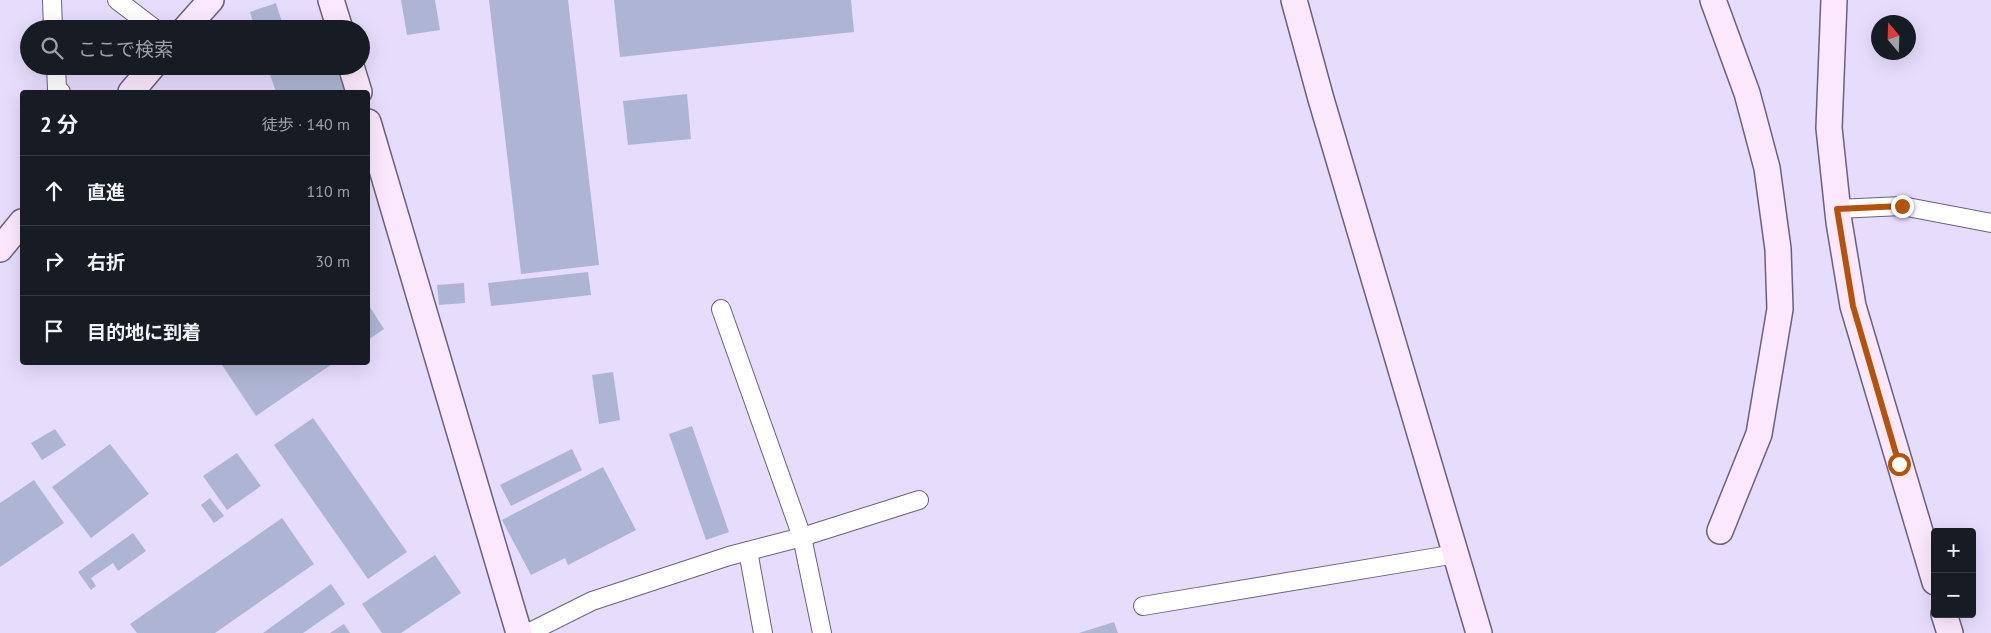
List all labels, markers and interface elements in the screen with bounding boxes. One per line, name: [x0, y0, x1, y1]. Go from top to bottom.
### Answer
north arrow: [1871, 15, 1916, 60]
search box: [20, 20, 370, 75]
icon: search: [38, 34, 66, 62]
text: ここで検索: [78, 37, 173, 61]
text: 2 分: [40, 111, 78, 138]
text: 徒歩 · 140 m: [262, 114, 350, 134]
icon: ahead: [40, 177, 68, 205]
text: 直進: [87, 180, 125, 204]
text: 110 m: [307, 181, 350, 201]
route end: [1891, 195, 1914, 218]
icon: right: [40, 247, 68, 275]
text: 右折: [87, 250, 125, 274]
text: 30 m: [315, 251, 350, 271]
icon: arrive: [40, 317, 68, 345]
text: 目的地に到着: [87, 320, 201, 344]
route start: [1888, 453, 1911, 476]
map controls: [1931, 528, 1976, 618]
button: +: [1931, 528, 1976, 573]
button: −: [1931, 573, 1976, 618]

